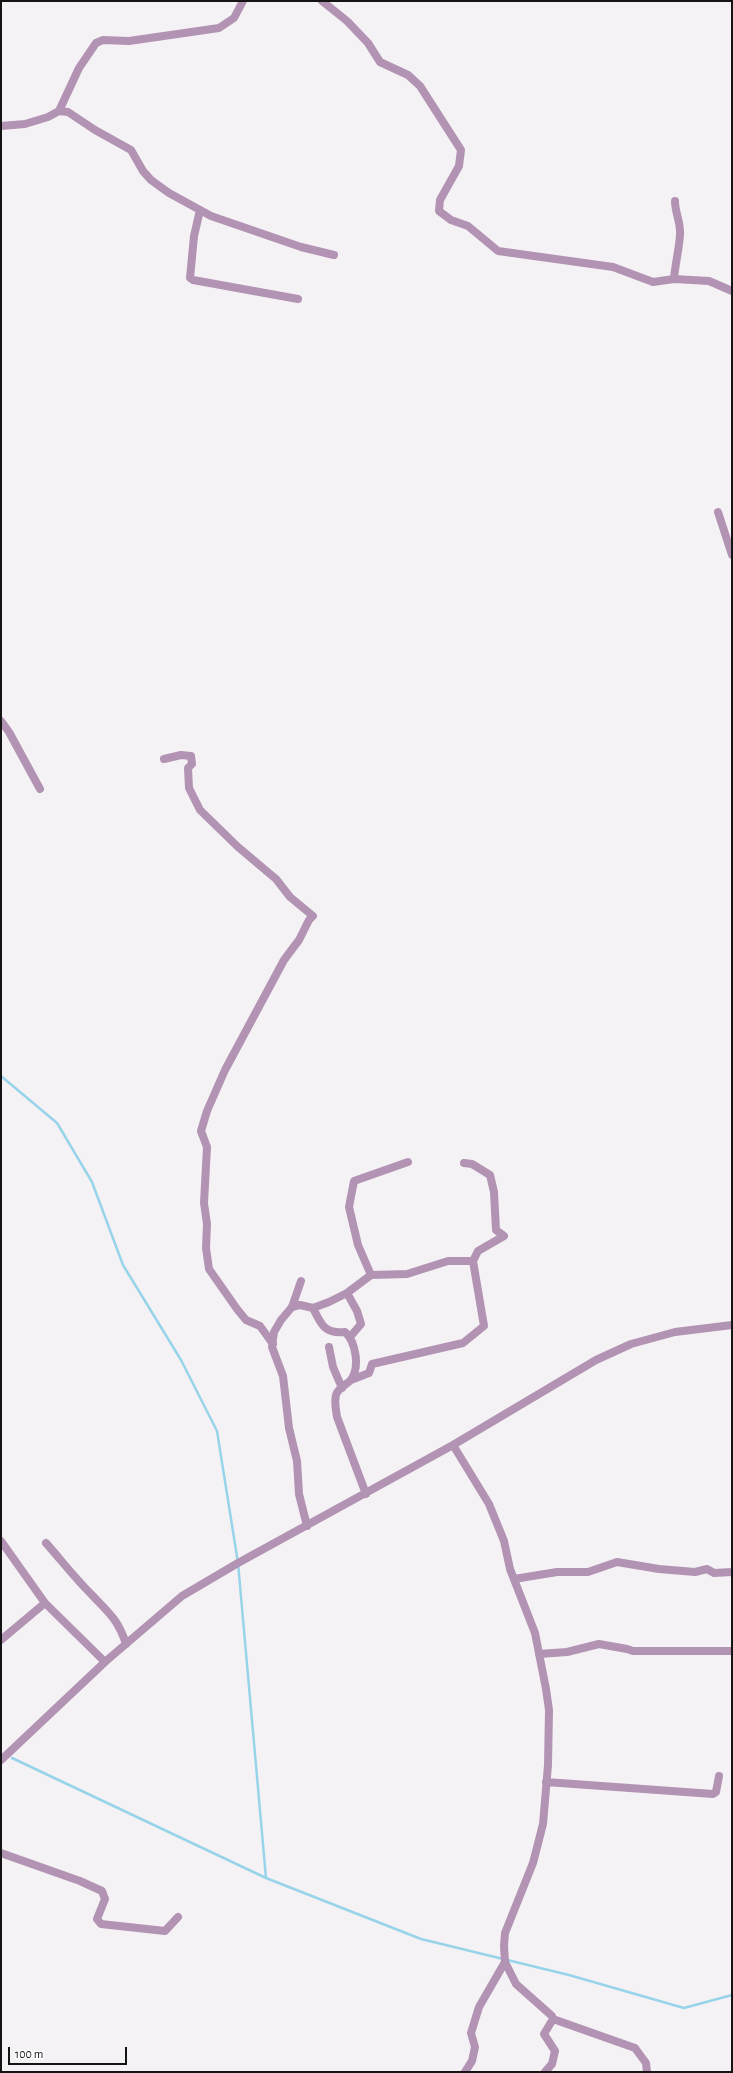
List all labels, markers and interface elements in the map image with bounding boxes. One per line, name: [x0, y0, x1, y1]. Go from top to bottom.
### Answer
scale bar: [10, 2039, 129, 2065]
text: 100 m: [15, 2048, 43, 2060]

